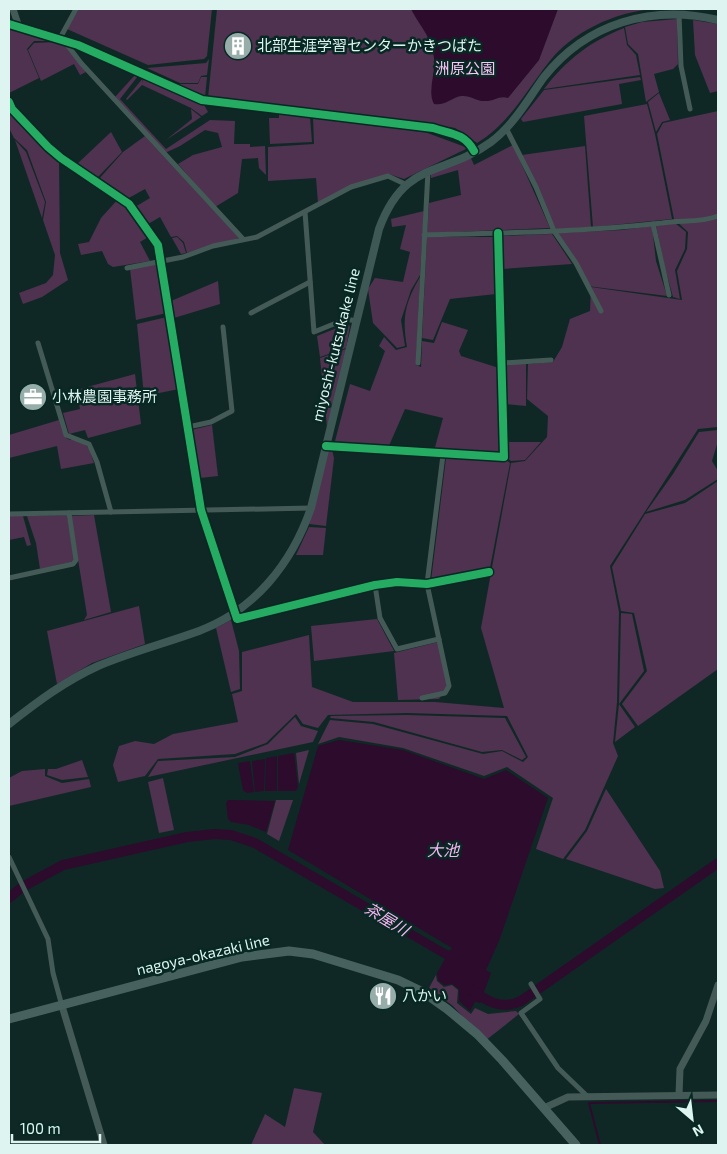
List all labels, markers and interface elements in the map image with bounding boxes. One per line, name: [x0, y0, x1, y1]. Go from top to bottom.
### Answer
building icon: 北部生涯学習センターかきつばた: [223, 31, 253, 61]
place label: 北部生涯学習センターかきつばた: [257, 36, 482, 54]
park label: 洲原公園: [435, 59, 495, 77]
street label: miyoshi-kutsukake line: [307, 266, 363, 423]
office icon: 小林農園事務所: [18, 382, 48, 412]
place label: 小林農園事務所: [52, 387, 157, 405]
water label: 大池: [427, 840, 461, 859]
water label: 茶屋川: [362, 898, 414, 940]
street label: nagoya-okazaki line: [134, 930, 271, 978]
restaurant icon: 八かい: [368, 981, 398, 1011]
place label: 八かい: [402, 986, 447, 1004]
north arrow: [667, 1094, 717, 1144]
scale bar: [12, 1112, 100, 1144]
text: 100 m: [20, 1119, 61, 1137]
text: N: [690, 1121, 707, 1141]

